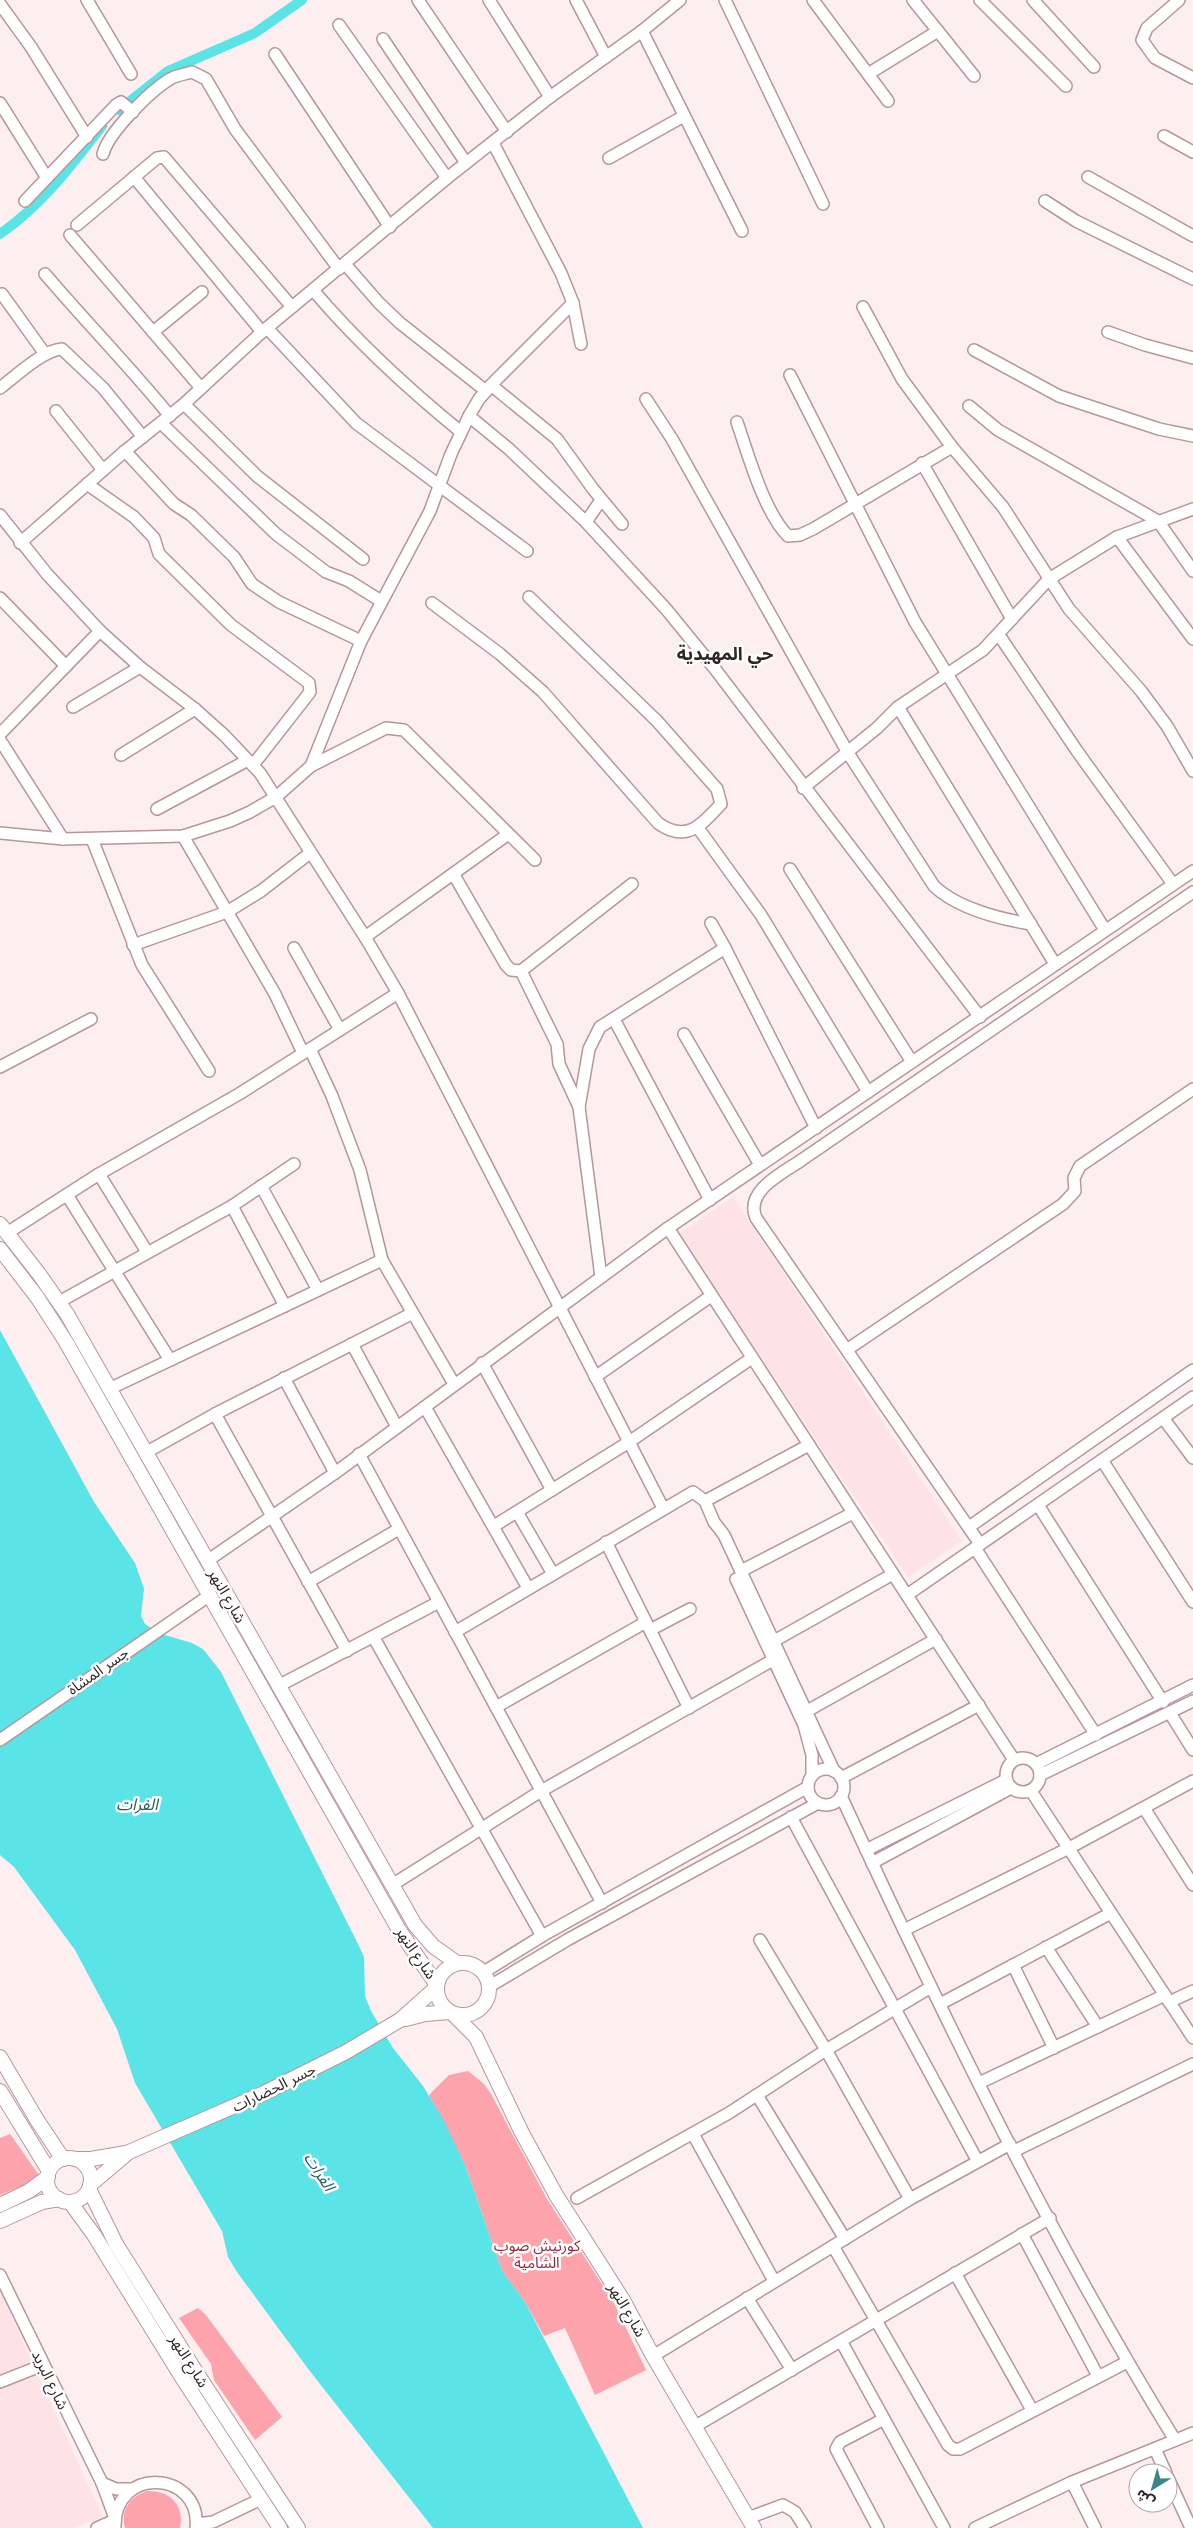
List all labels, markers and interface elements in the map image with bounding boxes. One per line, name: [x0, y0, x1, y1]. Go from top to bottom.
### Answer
district label: حي المهيدية: [677, 642, 773, 668]
street label: شارع النهر: [201, 1564, 251, 1628]
street label: جسر المشاة: [63, 1642, 133, 1699]
water label: الفرات: [116, 1794, 160, 1816]
street label: شارع النهر: [389, 1922, 441, 1984]
street label: جسر الحضارات: [229, 2059, 319, 2117]
water label: الفرات: [298, 2149, 341, 2197]
park label: كورنيش صوب الشامية: [494, 2236, 581, 2273]
street label: شارع النهر: [601, 2278, 651, 2342]
street label: شارع النهر: [163, 2330, 213, 2393]
street label: شارع البريد: [25, 2347, 73, 2414]
north arrow: [1128, 2463, 1178, 2513]
text: ش: [1132, 2485, 1159, 2511]

